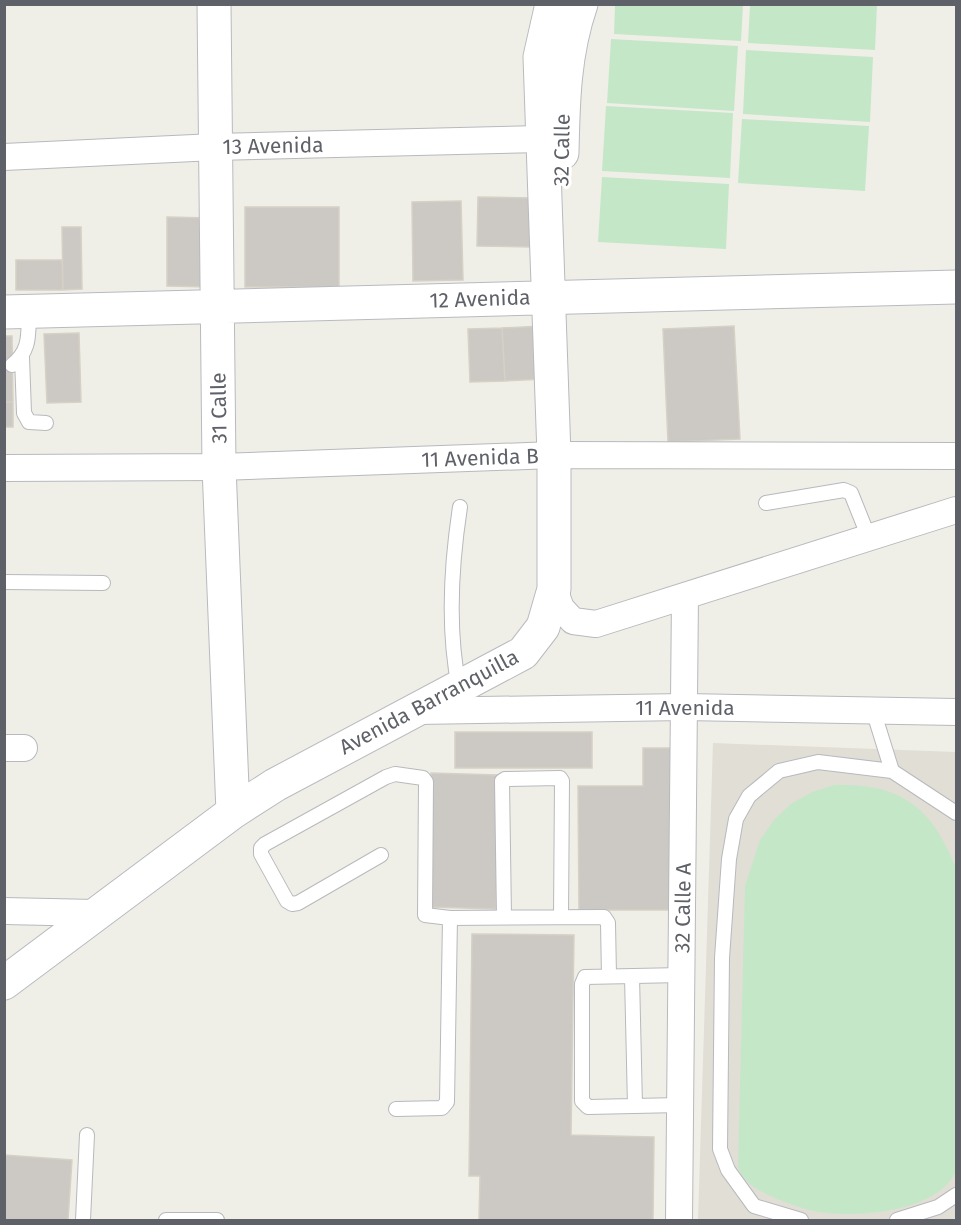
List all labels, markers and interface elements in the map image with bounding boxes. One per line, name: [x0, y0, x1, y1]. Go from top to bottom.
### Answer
street label: 32 Calle: [548, 113, 576, 187]
street label: 13 Avenida: [222, 132, 324, 160]
street label: 12 Avenida: [429, 284, 531, 314]
street label: 31 Calle: [205, 372, 233, 444]
street label: 11 Avenida B: [421, 443, 539, 473]
street label: Avenida Barranquilla: [335, 644, 523, 760]
street label: 11 Avenida: [635, 695, 735, 721]
street label: 32 Calle A: [669, 863, 697, 953]

